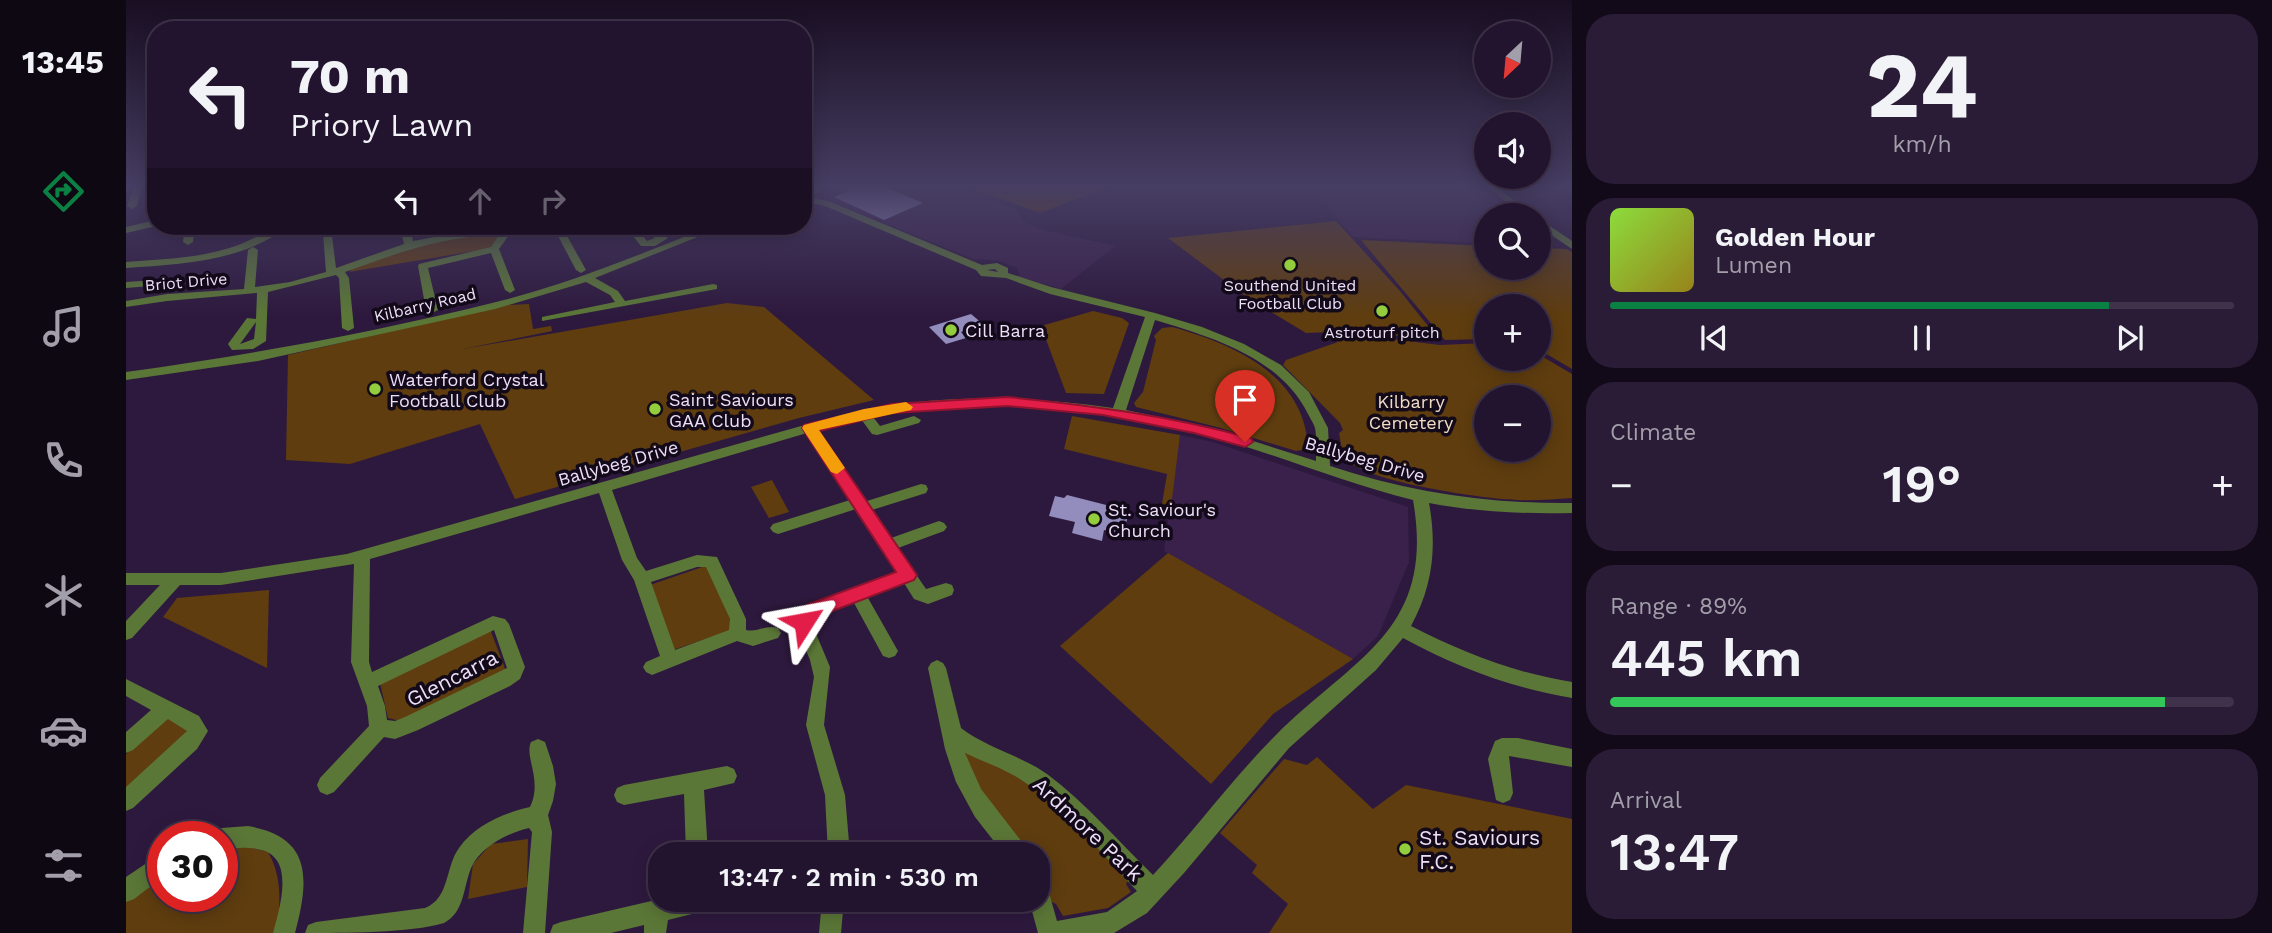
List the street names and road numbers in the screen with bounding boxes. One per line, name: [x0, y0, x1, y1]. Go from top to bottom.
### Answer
street label: Briot Drive: [144, 269, 228, 295]
street label: Kilbarry Road: [372, 284, 478, 326]
street label: Ballybeg Drive: [1303, 432, 1427, 486]
street label: Ballybeg Drive: [556, 436, 680, 490]
street label: Glencarra: [402, 644, 502, 712]
street label: Ardmore Park: [1028, 772, 1148, 886]

